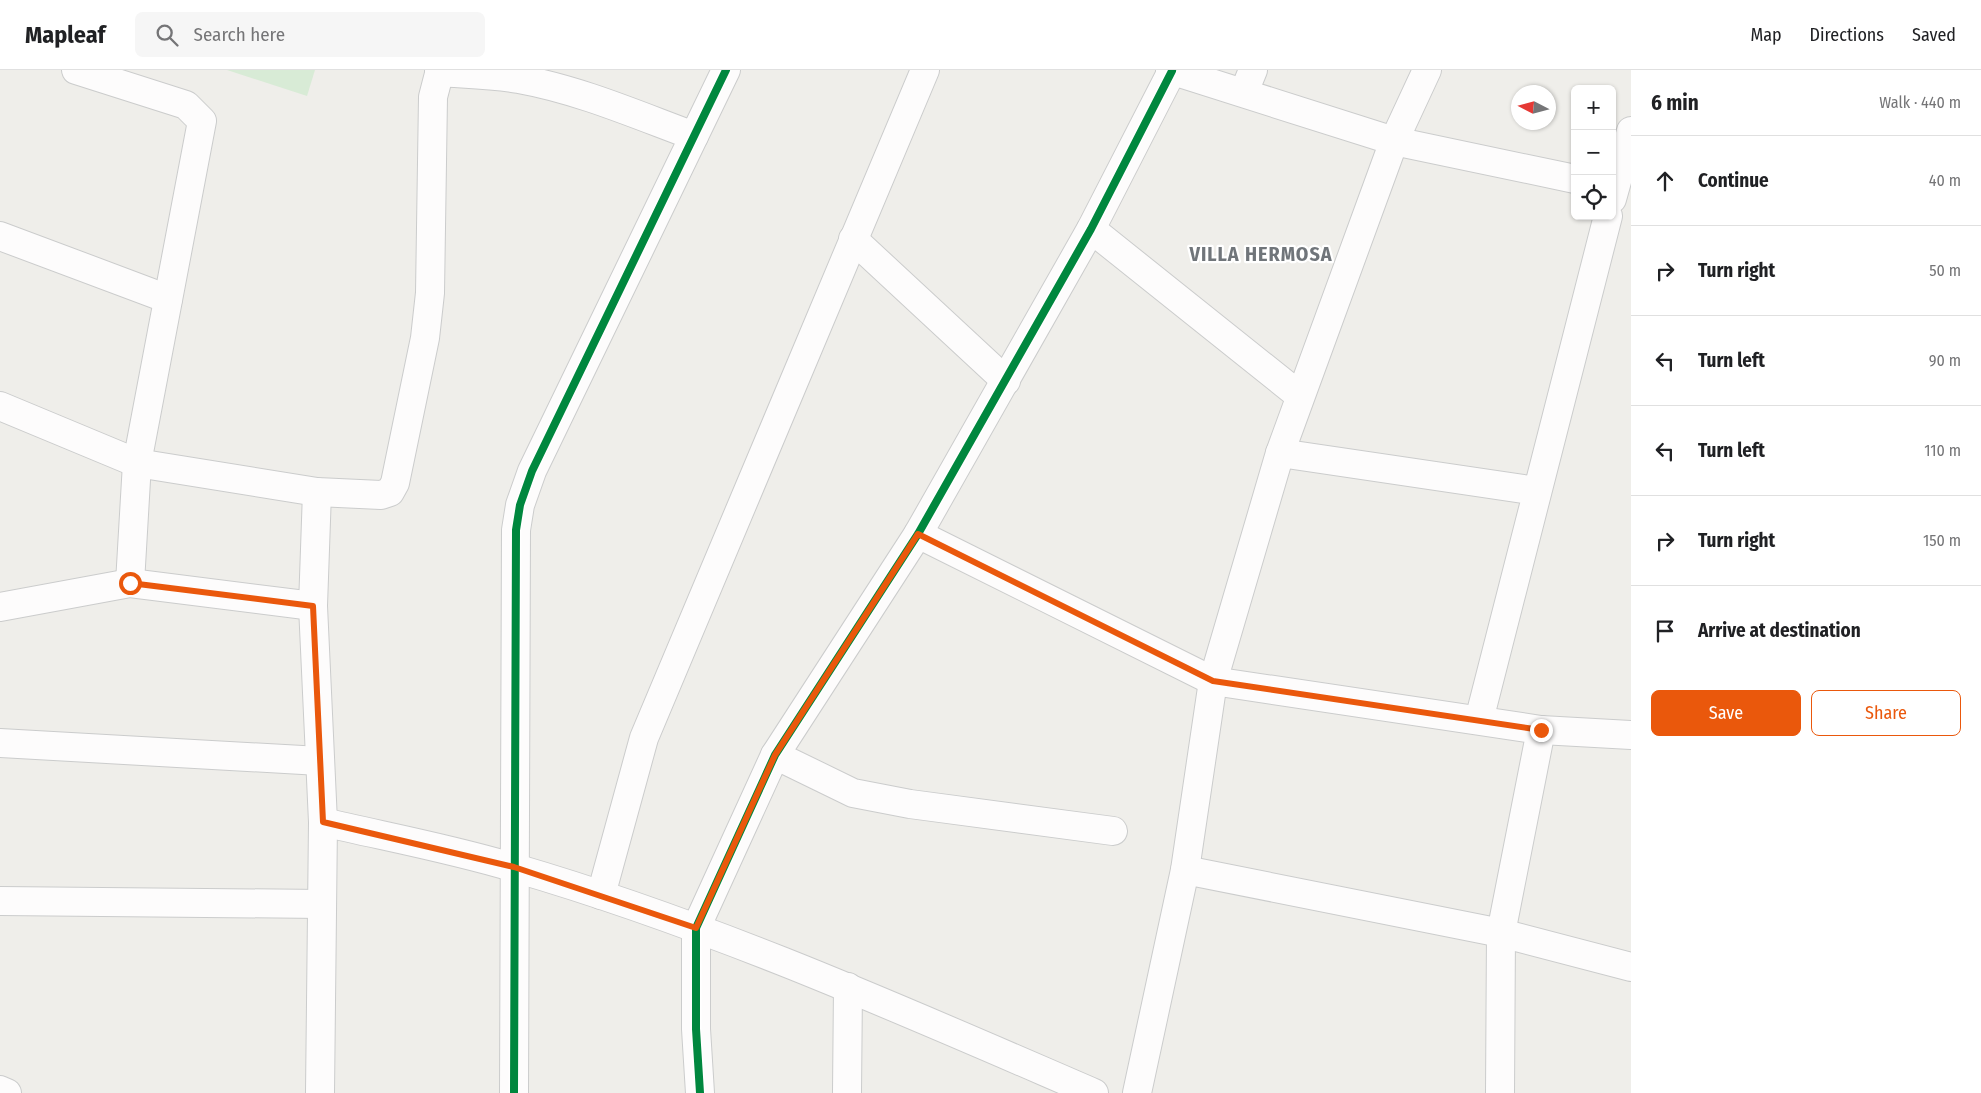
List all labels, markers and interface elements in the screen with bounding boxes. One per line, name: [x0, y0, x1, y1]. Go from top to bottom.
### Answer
search box: [135, 12, 485, 57]
text: Mapleaf: [25, 21, 105, 49]
icon: search: [153, 21, 181, 49]
text: Search here: [193, 23, 285, 46]
text: Map: [1750, 24, 1782, 46]
text: Directions: [1810, 24, 1884, 46]
text: Saved: [1912, 24, 1956, 46]
north arrow: [1511, 85, 1556, 130]
map controls: [1571, 85, 1616, 220]
button: +: [1571, 85, 1616, 130]
text: 6 min: [1651, 90, 1699, 116]
text: Walk · 440 m: [1879, 93, 1961, 112]
button: −: [1571, 130, 1616, 175]
icon: ahead: [1651, 167, 1679, 195]
text: Continue: [1698, 169, 1769, 192]
text: 40 m: [1929, 171, 1961, 190]
button: locate: [1571, 175, 1616, 220]
district label: VILLA HERMOSA: [1188, 242, 1333, 266]
icon: right: [1651, 257, 1679, 285]
text: Turn right: [1698, 259, 1775, 282]
text: 50 m: [1929, 261, 1961, 280]
icon: left: [1651, 347, 1679, 375]
text: Turn left: [1698, 349, 1765, 372]
text: 90 m: [1929, 351, 1961, 370]
icon: left: [1651, 437, 1679, 465]
text: Turn left: [1698, 439, 1765, 462]
text: 110 m: [1924, 441, 1961, 460]
icon: right: [1651, 527, 1679, 555]
text: Turn right: [1698, 529, 1775, 552]
text: 150 m: [1923, 531, 1961, 550]
route start: [119, 572, 142, 595]
icon: arrive: [1651, 617, 1679, 645]
text: Arrive at destination: [1698, 619, 1861, 642]
button: Save: [1651, 690, 1801, 736]
button: Share: [1811, 690, 1961, 736]
route end: [1530, 719, 1553, 742]

